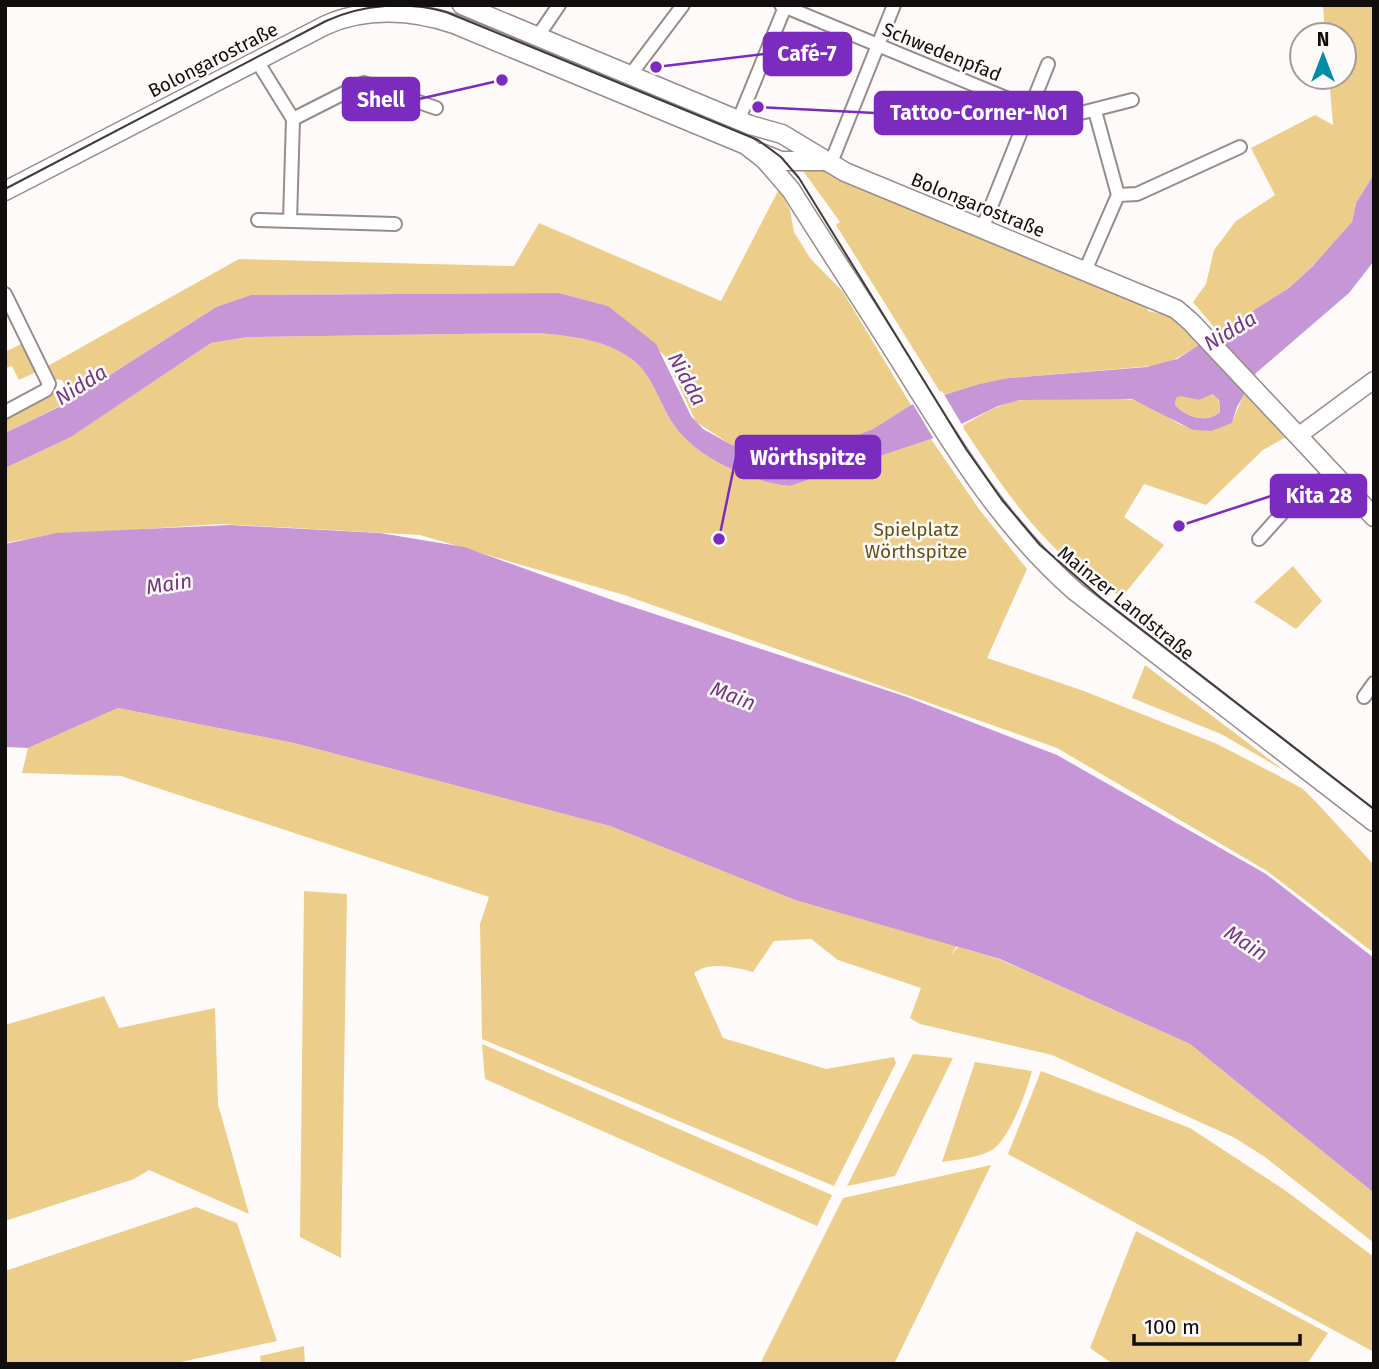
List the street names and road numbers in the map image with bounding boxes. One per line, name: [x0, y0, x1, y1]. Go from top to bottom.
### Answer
street label: Bolongarostraße: [144, 17, 282, 103]
street label: Schwedenpfad: [879, 18, 1005, 86]
street label: Bolongarostraße: [908, 168, 1048, 242]
street label: Mainzer Landstraße: [1053, 541, 1199, 665]

